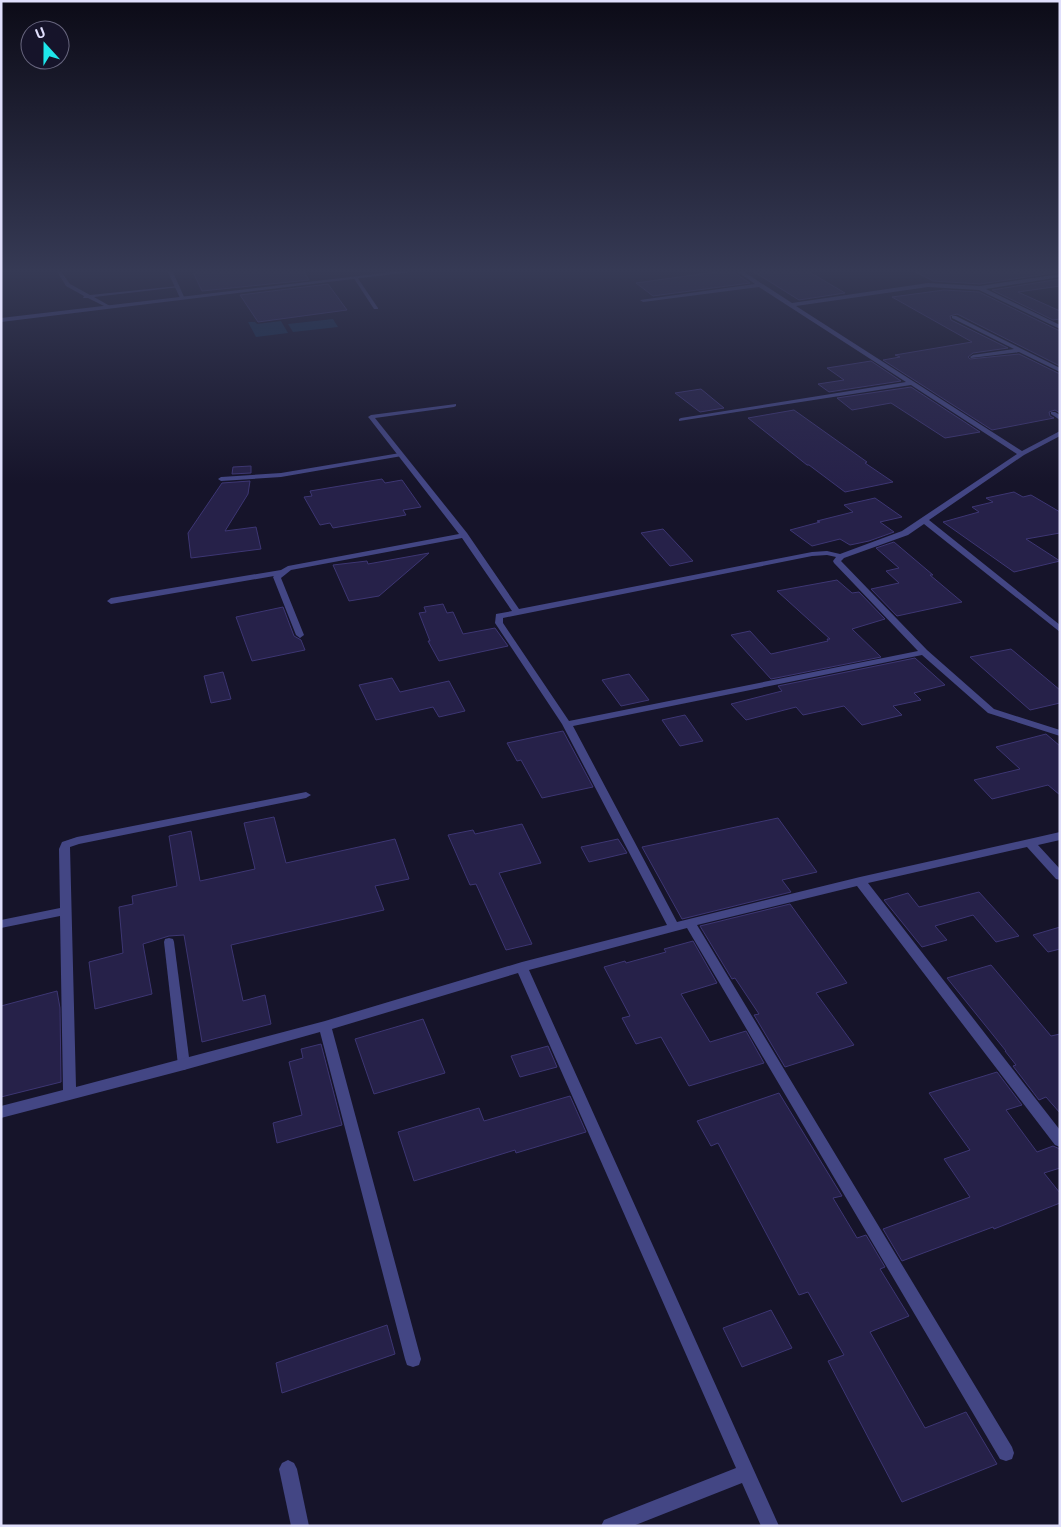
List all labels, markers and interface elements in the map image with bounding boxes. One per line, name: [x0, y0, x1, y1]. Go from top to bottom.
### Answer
north arrow: [20, 20, 70, 70]
text: U: [33, 24, 48, 42]

